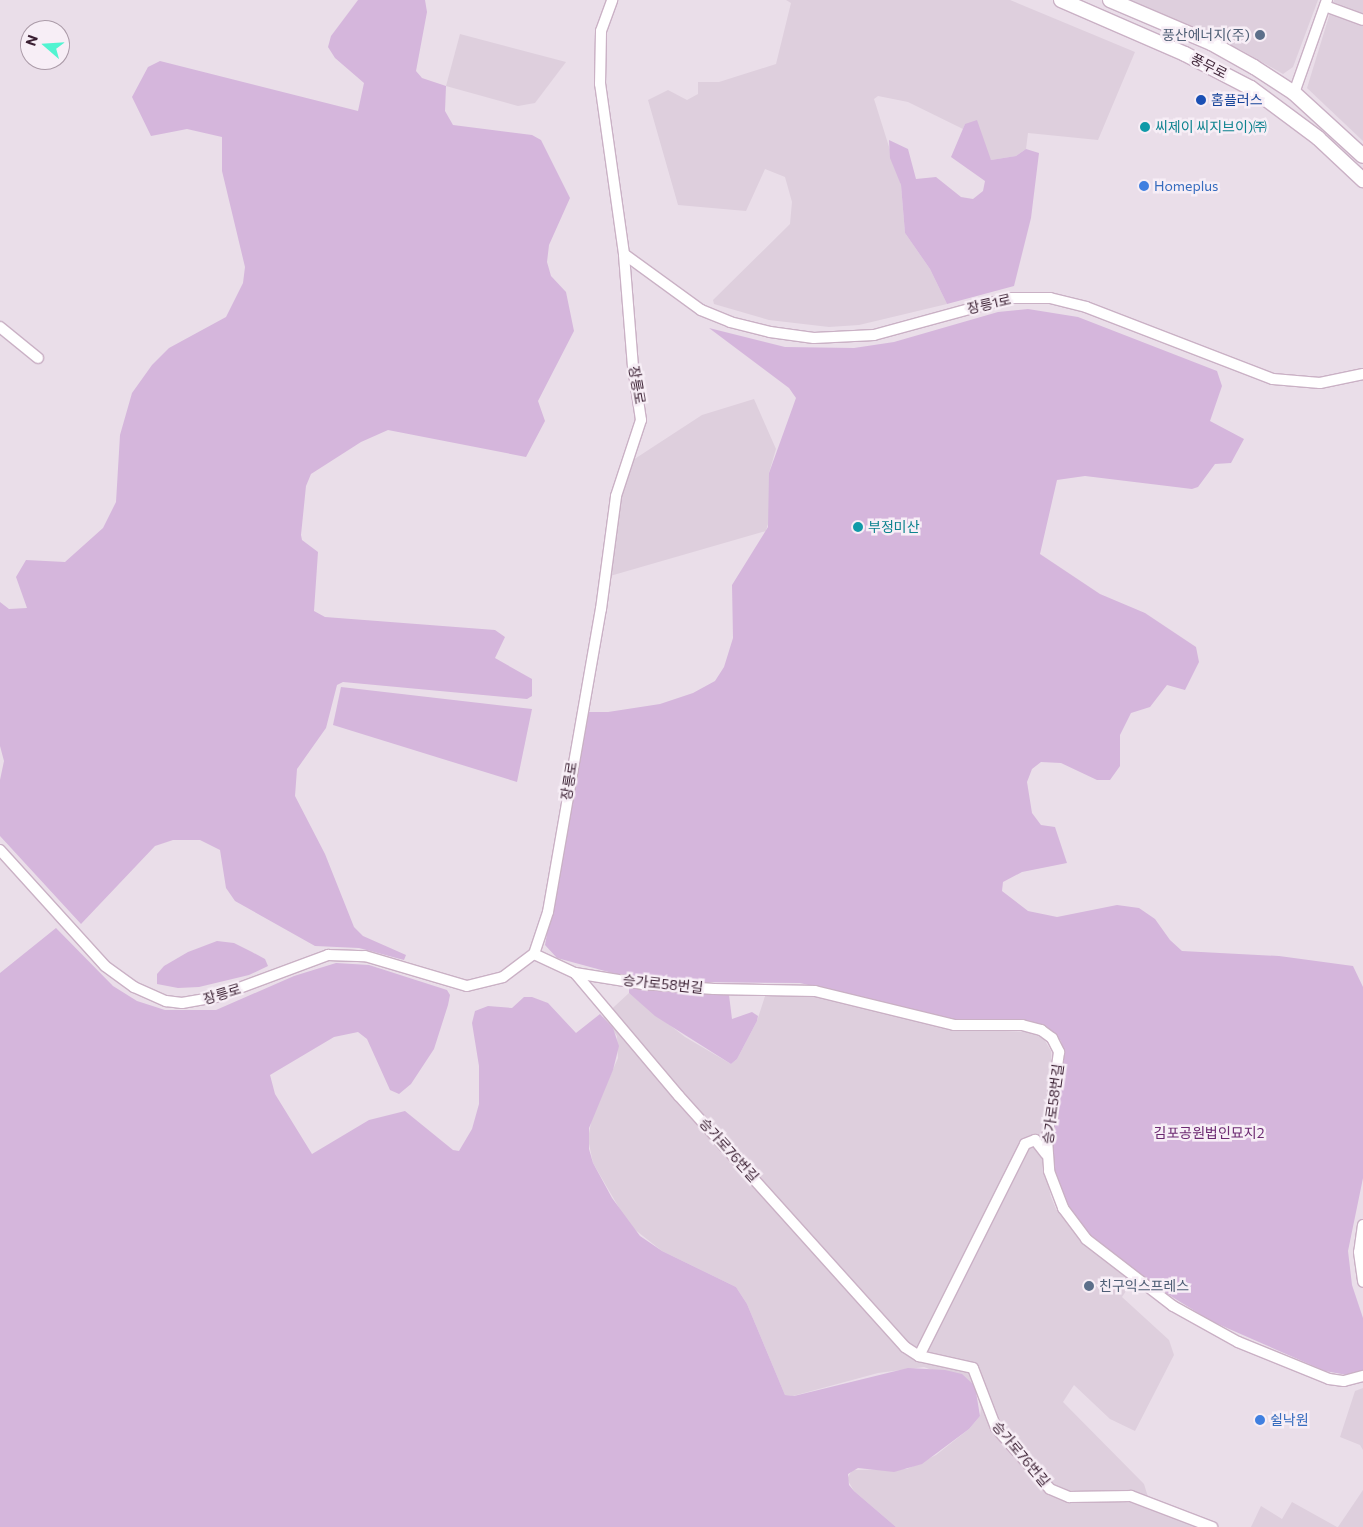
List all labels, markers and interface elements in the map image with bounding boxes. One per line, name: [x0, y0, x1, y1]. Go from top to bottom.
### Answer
north arrow: [20, 20, 70, 70]
place label: 풍산에너지(주): [1162, 27, 1250, 43]
marker: 풍산에너지(주): [1254, 29, 1266, 41]
text: N: [22, 33, 41, 48]
street label: 풍무로: [1188, 50, 1230, 82]
place label: 홈플러스: [1211, 92, 1263, 108]
marker: 홈플러스: [1195, 94, 1207, 106]
place label: 씨제이 씨지브이)㈜: [1155, 119, 1267, 135]
marker: 씨제이 씨지브이)㈜: [1139, 121, 1151, 133]
place label: Homeplus: [1154, 178, 1218, 194]
marker: Homeplus: [1138, 180, 1150, 192]
street label: 장릉1로: [965, 291, 1013, 317]
street label: 장릉로: [625, 365, 649, 405]
place label: 부정미산: [868, 519, 920, 535]
marker: 부정미산: [852, 521, 864, 533]
street label: 장릉로: [558, 761, 580, 801]
street label: 승가로58번길: [622, 971, 704, 997]
street label: 장릉로: [201, 980, 243, 1008]
street label: 승가로58번길: [1039, 1063, 1067, 1145]
street label: 승가로76번길: [696, 1115, 762, 1185]
park label: 김포공원법인묘지2: [1154, 1125, 1264, 1141]
place label: 친구익스프레스: [1099, 1278, 1189, 1294]
marker: 친구익스프레스: [1083, 1280, 1095, 1292]
place label: 쉴낙원: [1270, 1412, 1309, 1428]
marker: 쉴낙원: [1254, 1414, 1266, 1426]
street label: 승가로76번길: [989, 1418, 1053, 1490]

